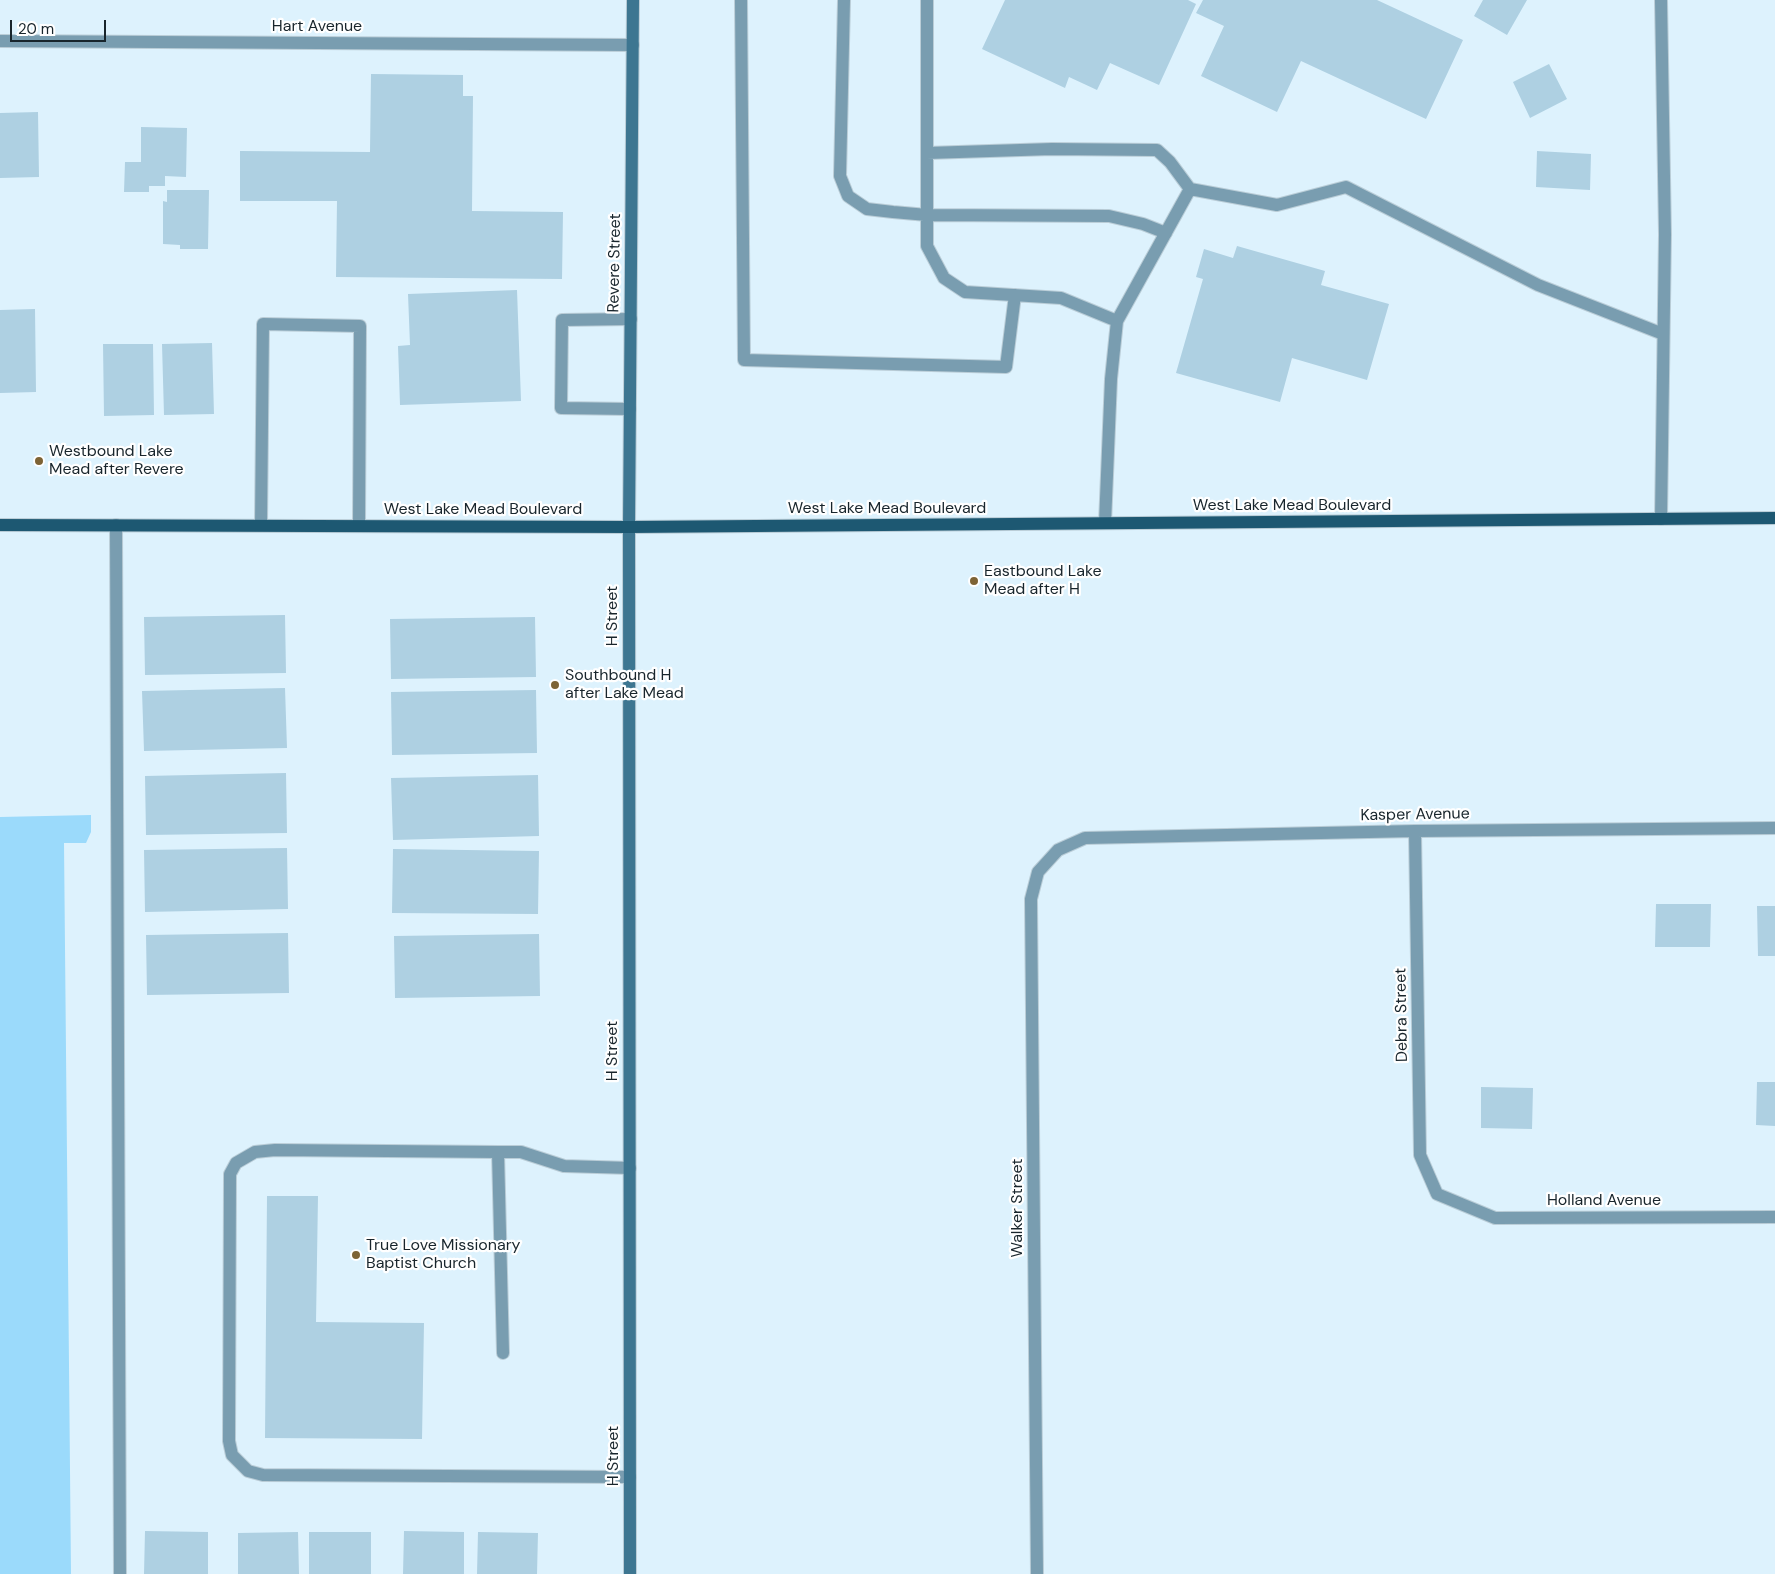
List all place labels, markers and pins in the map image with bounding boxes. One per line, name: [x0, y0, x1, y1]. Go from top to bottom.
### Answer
place label: Westbound Lake Mead after Revere: [49, 442, 184, 480]
marker: Westbound Lake Mead after Revere: [33, 455, 45, 467]
place label: Eastbound Lake Mead after H: [984, 562, 1102, 600]
marker: Eastbound Lake Mead after H: [968, 575, 980, 587]
place label: Southbound H after Lake Mead: [565, 666, 684, 704]
marker: Southbound H after Lake Mead: [549, 679, 561, 691]
place label: True Love Missionary Baptist Church: [366, 1236, 520, 1274]
marker: True Love Missionary Baptist Church: [350, 1249, 362, 1261]

